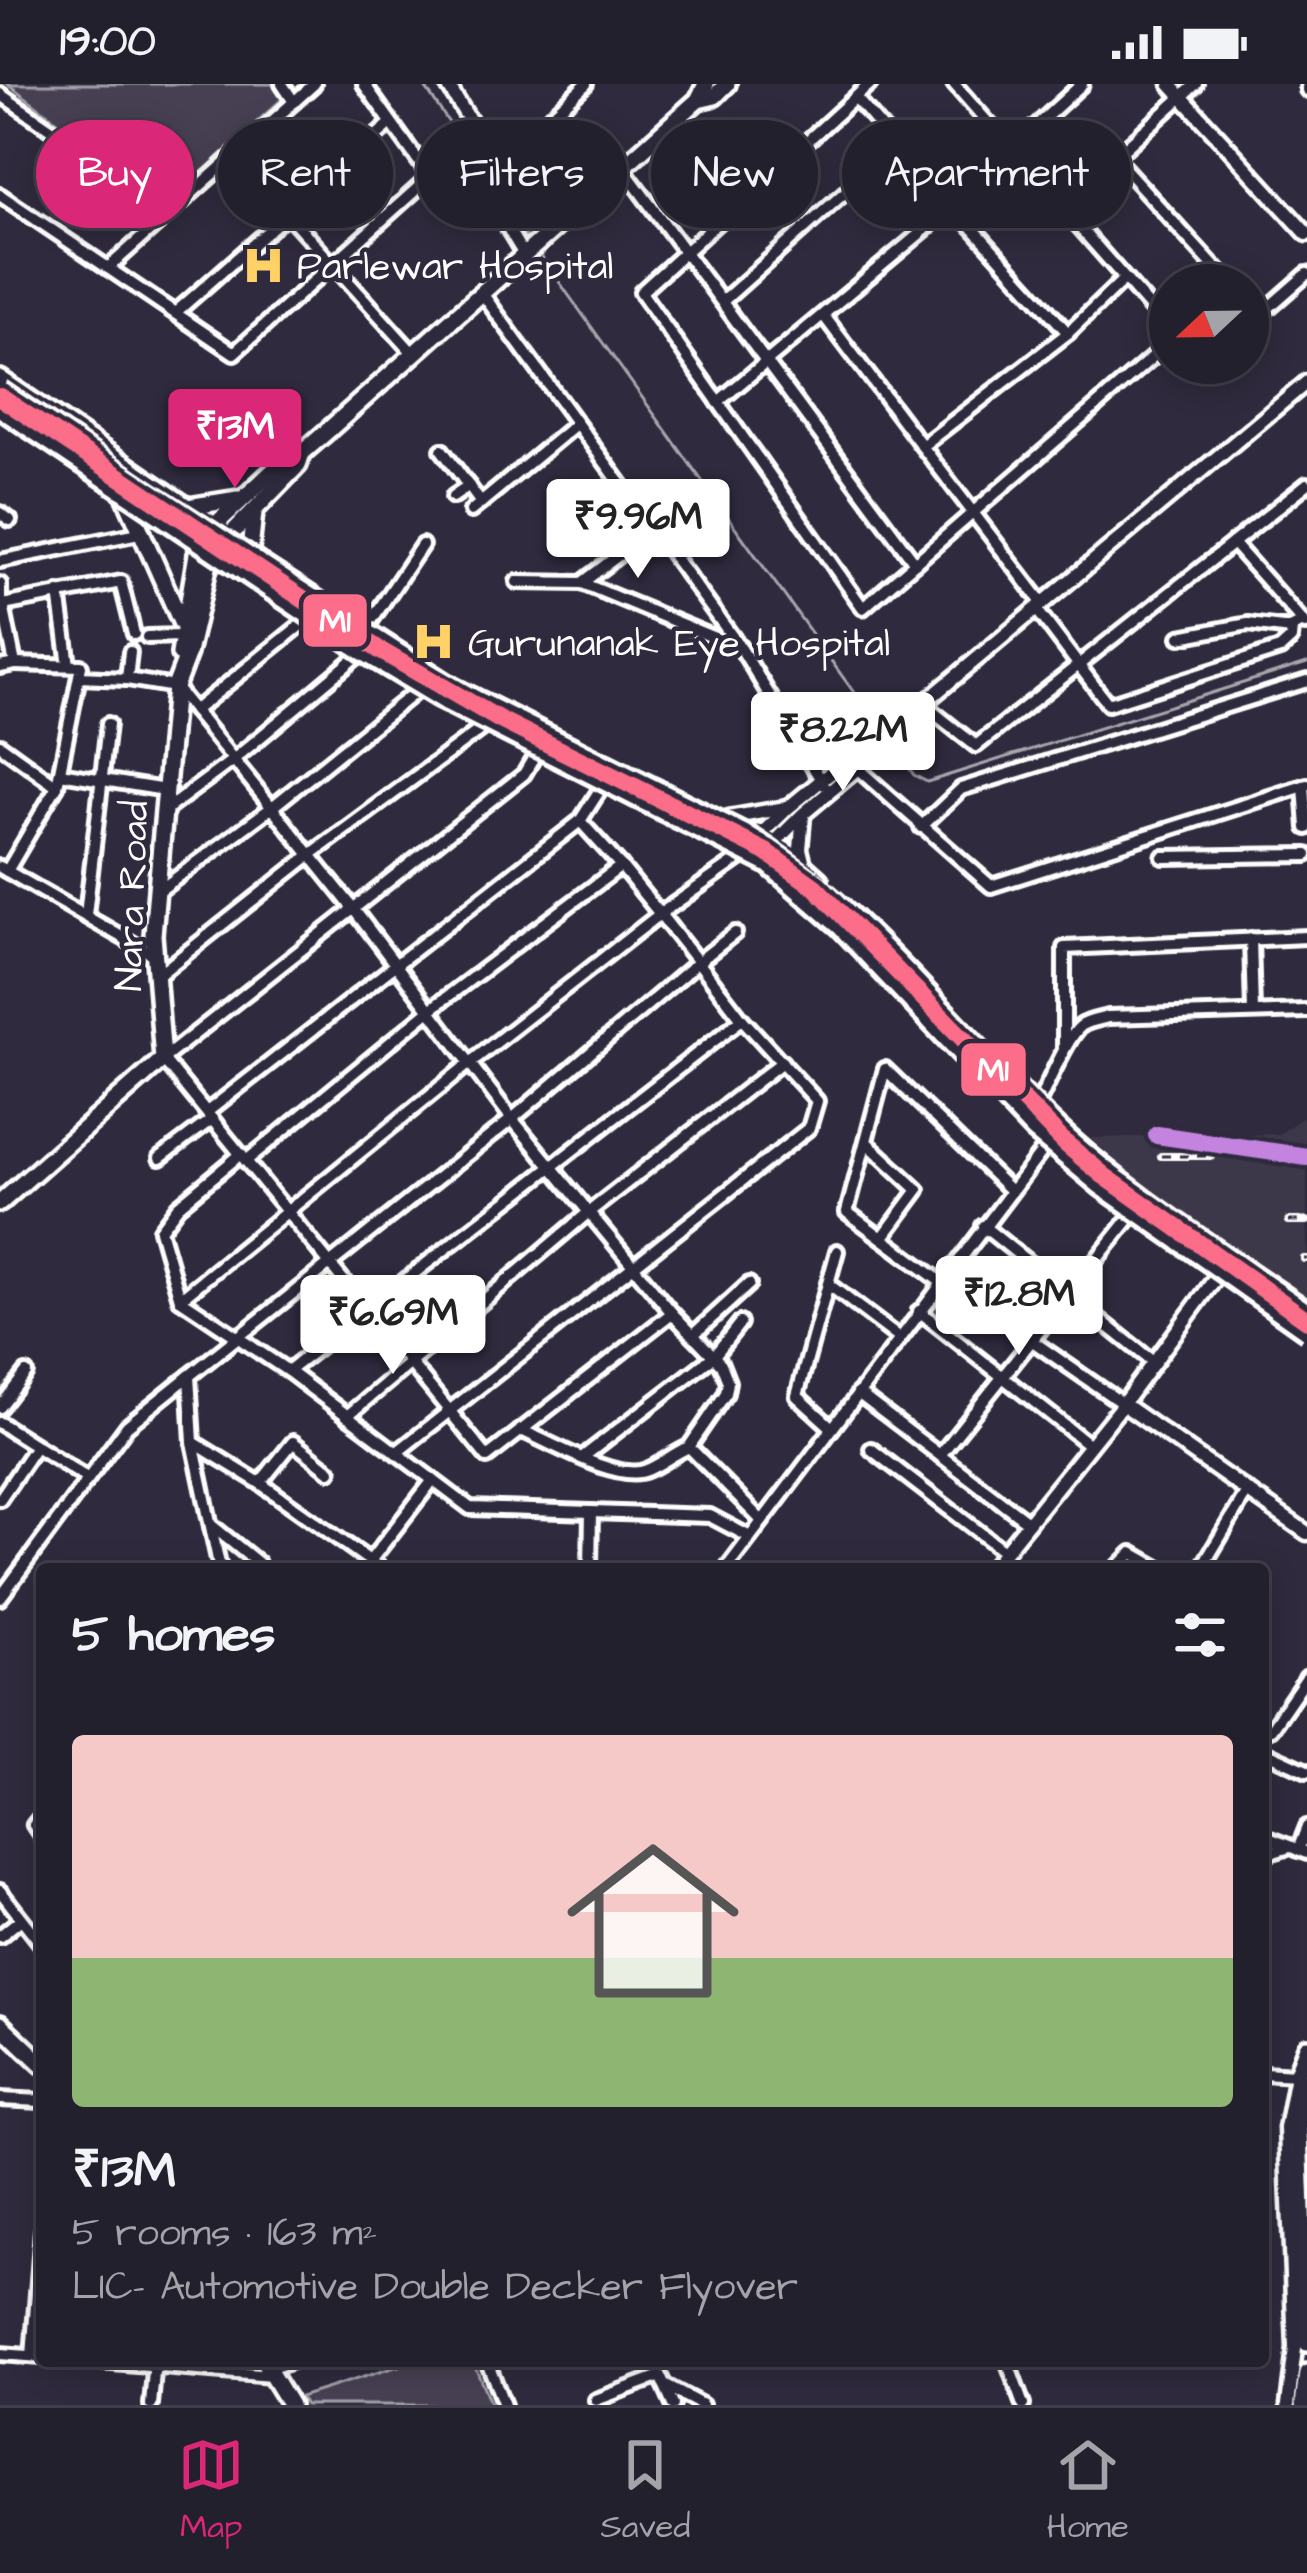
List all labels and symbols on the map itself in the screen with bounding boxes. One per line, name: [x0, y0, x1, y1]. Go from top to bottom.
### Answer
place label: Parlewar Hospital: [297, 241, 613, 295]
hospital icon: Parlewar Hospital: [240, 242, 286, 288]
north arrow: [1149, 264, 1269, 384]
pin: ₹13M: [164, 389, 306, 491]
pin: ₹9.96M: [540, 479, 736, 581]
line badge: M1: [301, 592, 369, 649]
text: M1: [319, 599, 352, 645]
place label: Gurunanak Eye Hospital: [468, 618, 890, 673]
hospital icon: Gurunanak Eye Hospital: [411, 619, 457, 665]
pin: ₹8.22M: [745, 692, 941, 794]
street label: Nara Road: [103, 800, 163, 992]
line badge: M1: [959, 1041, 1028, 1098]
text: M1: [977, 1048, 1010, 1094]
pin: ₹12.8M: [921, 1256, 1117, 1358]
pin: ₹6.69M: [295, 1275, 491, 1377]

